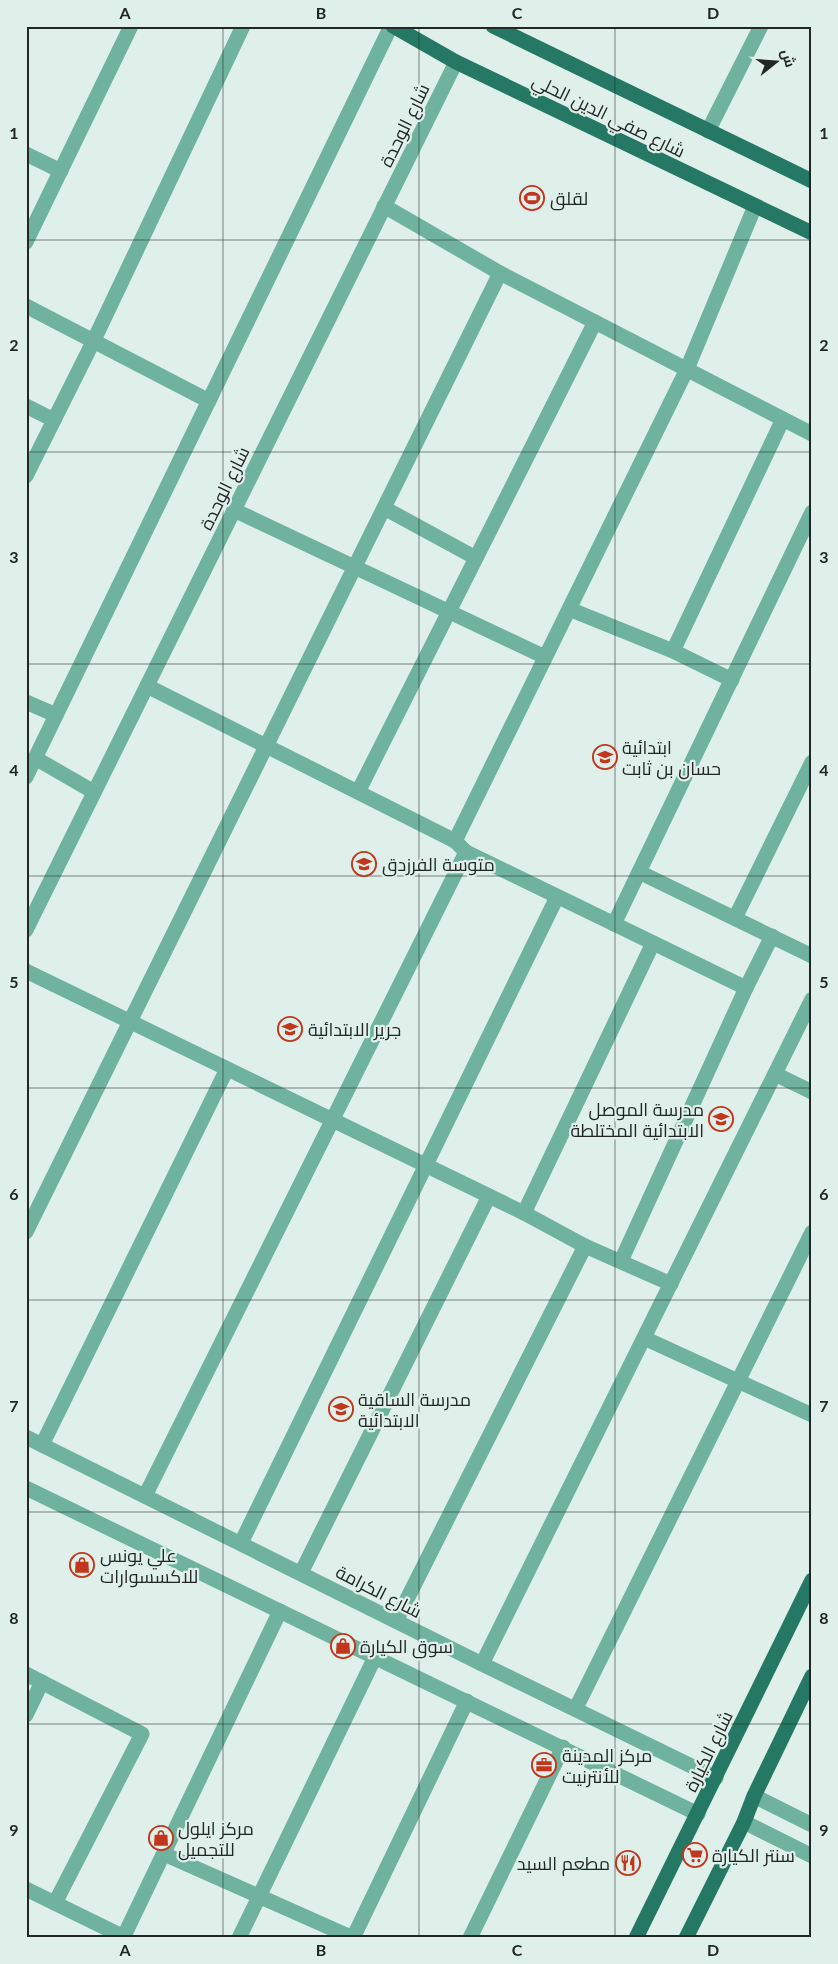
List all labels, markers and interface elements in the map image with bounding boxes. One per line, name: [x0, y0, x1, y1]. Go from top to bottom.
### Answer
text: A: [118, 3, 131, 22]
text: B: [316, 3, 326, 22]
text: C: [512, 3, 523, 22]
text: D: [707, 3, 719, 22]
north arrow: [750, 38, 800, 88]
text: ش: [777, 47, 800, 69]
street label: شارع صفي الدين الحلي: [527, 68, 689, 165]
street label: شارع الوحدة: [374, 80, 435, 171]
text: 1: [9, 123, 19, 142]
text: 1: [819, 123, 829, 142]
sports icon: لقلق: [519, 185, 545, 211]
place label: لقلق: [550, 187, 588, 211]
text: 2: [9, 335, 19, 354]
text: 2: [819, 335, 829, 354]
street label: شارع الوحدة: [194, 443, 255, 534]
text: 3: [9, 547, 19, 566]
text: 3: [819, 547, 829, 566]
place label: ابتدائية حسان بن ثابت: [622, 736, 721, 780]
school or university icon: ابتدائية حسان بن ثابت: [592, 744, 618, 770]
text: 4: [9, 760, 19, 779]
text: 4: [819, 760, 829, 779]
school or university icon: متوسة الفرزدق: [351, 851, 377, 877]
place label: متوسة الفرزدق: [382, 853, 495, 877]
text: 5: [9, 972, 19, 991]
text: 5: [819, 972, 829, 991]
school or university icon: جرير الابتدائية: [277, 1016, 303, 1042]
place label: جرير الابتدائية: [308, 1018, 401, 1041]
place label: مدرسة الموصل الابتدائية المختلطة: [570, 1098, 704, 1141]
school or university icon: مدرسة الموصل الابتدائية المختلطة: [708, 1106, 734, 1132]
text: 6: [9, 1184, 19, 1203]
text: 6: [819, 1184, 829, 1203]
place label: مدرسة الساقية الابتدائية: [358, 1388, 471, 1431]
text: 7: [9, 1396, 19, 1415]
school or university icon: مدرسة الساقية الابتدائية: [328, 1396, 354, 1422]
text: 7: [819, 1396, 829, 1415]
place label: علي يونس للاكسسوارات: [100, 1544, 198, 1588]
shop icon: علي يونس للاكسسوارات: [69, 1552, 95, 1578]
street label: شارع الكرامة: [332, 1560, 426, 1624]
text: 8: [9, 1608, 19, 1627]
text: 8: [819, 1608, 829, 1627]
shop icon: سوق الكيارة: [330, 1633, 356, 1659]
place label: سوق الكيارة: [360, 1635, 453, 1659]
street label: شارع الكيارة: [679, 1707, 739, 1796]
place label: مركز المدينة للأنترنيت: [562, 1744, 652, 1788]
office icon: مركز المدينة للأنترنيت: [531, 1752, 557, 1778]
place label: مركز ايلول للتجميل: [178, 1817, 254, 1861]
text: 9: [9, 1820, 19, 1839]
text: 9: [819, 1820, 829, 1839]
shop icon: مركز ايلول للتجميل: [148, 1825, 174, 1851]
supermarket icon: سنتر الكيارة: [682, 1842, 708, 1868]
place label: سنتر الكيارة: [712, 1844, 795, 1867]
restaurant icon: مطعم السيد: [615, 1850, 641, 1876]
place label: مطعم السيد: [517, 1852, 610, 1876]
text: A: [118, 1940, 131, 1959]
text: B: [316, 1940, 326, 1959]
text: C: [512, 1940, 523, 1959]
text: D: [707, 1940, 719, 1959]

